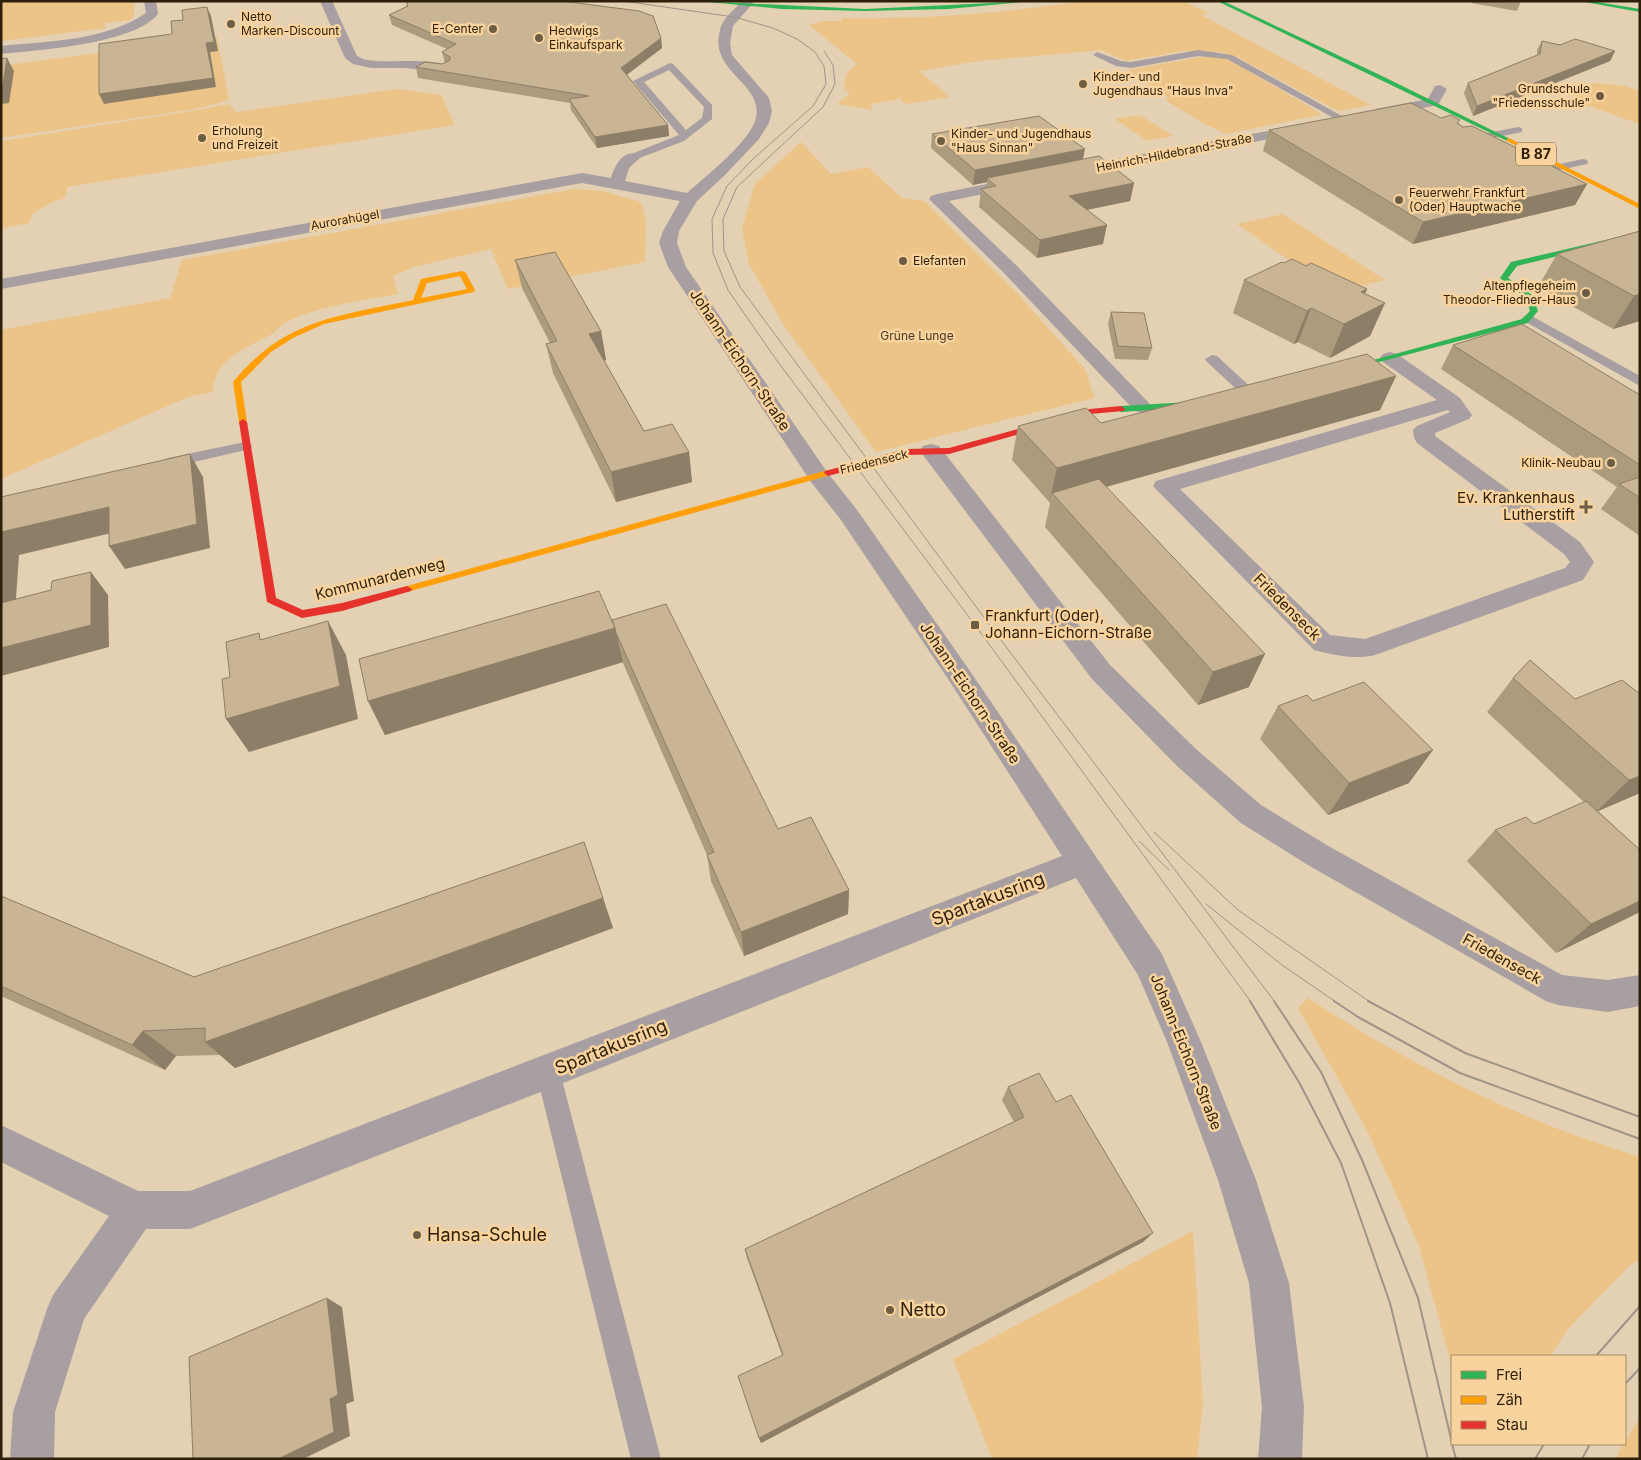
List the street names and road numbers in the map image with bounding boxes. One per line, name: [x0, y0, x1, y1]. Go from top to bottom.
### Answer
street label: Heinrich-Hildebrand-Straße: [1095, 130, 1253, 175]
road number: B 87: [1516, 142, 1556, 166]
street label: Aurorahügel: [309, 206, 380, 233]
street label: Johann-Eichorn-Straße: [686, 285, 795, 434]
street label: Friedenseck: [838, 446, 910, 477]
street label: Kommunardenweg: [313, 553, 447, 604]
street label: Friedenseck: [1250, 569, 1325, 645]
street label: Johann-Eichorn-Straße: [916, 618, 1025, 767]
street label: Spartakusring: [928, 867, 1047, 930]
street label: Friedenseck: [1460, 929, 1546, 988]
street label: Johann-Eichorn-Straße: [1146, 971, 1227, 1133]
street label: Spartakusring: [552, 1014, 670, 1079]

